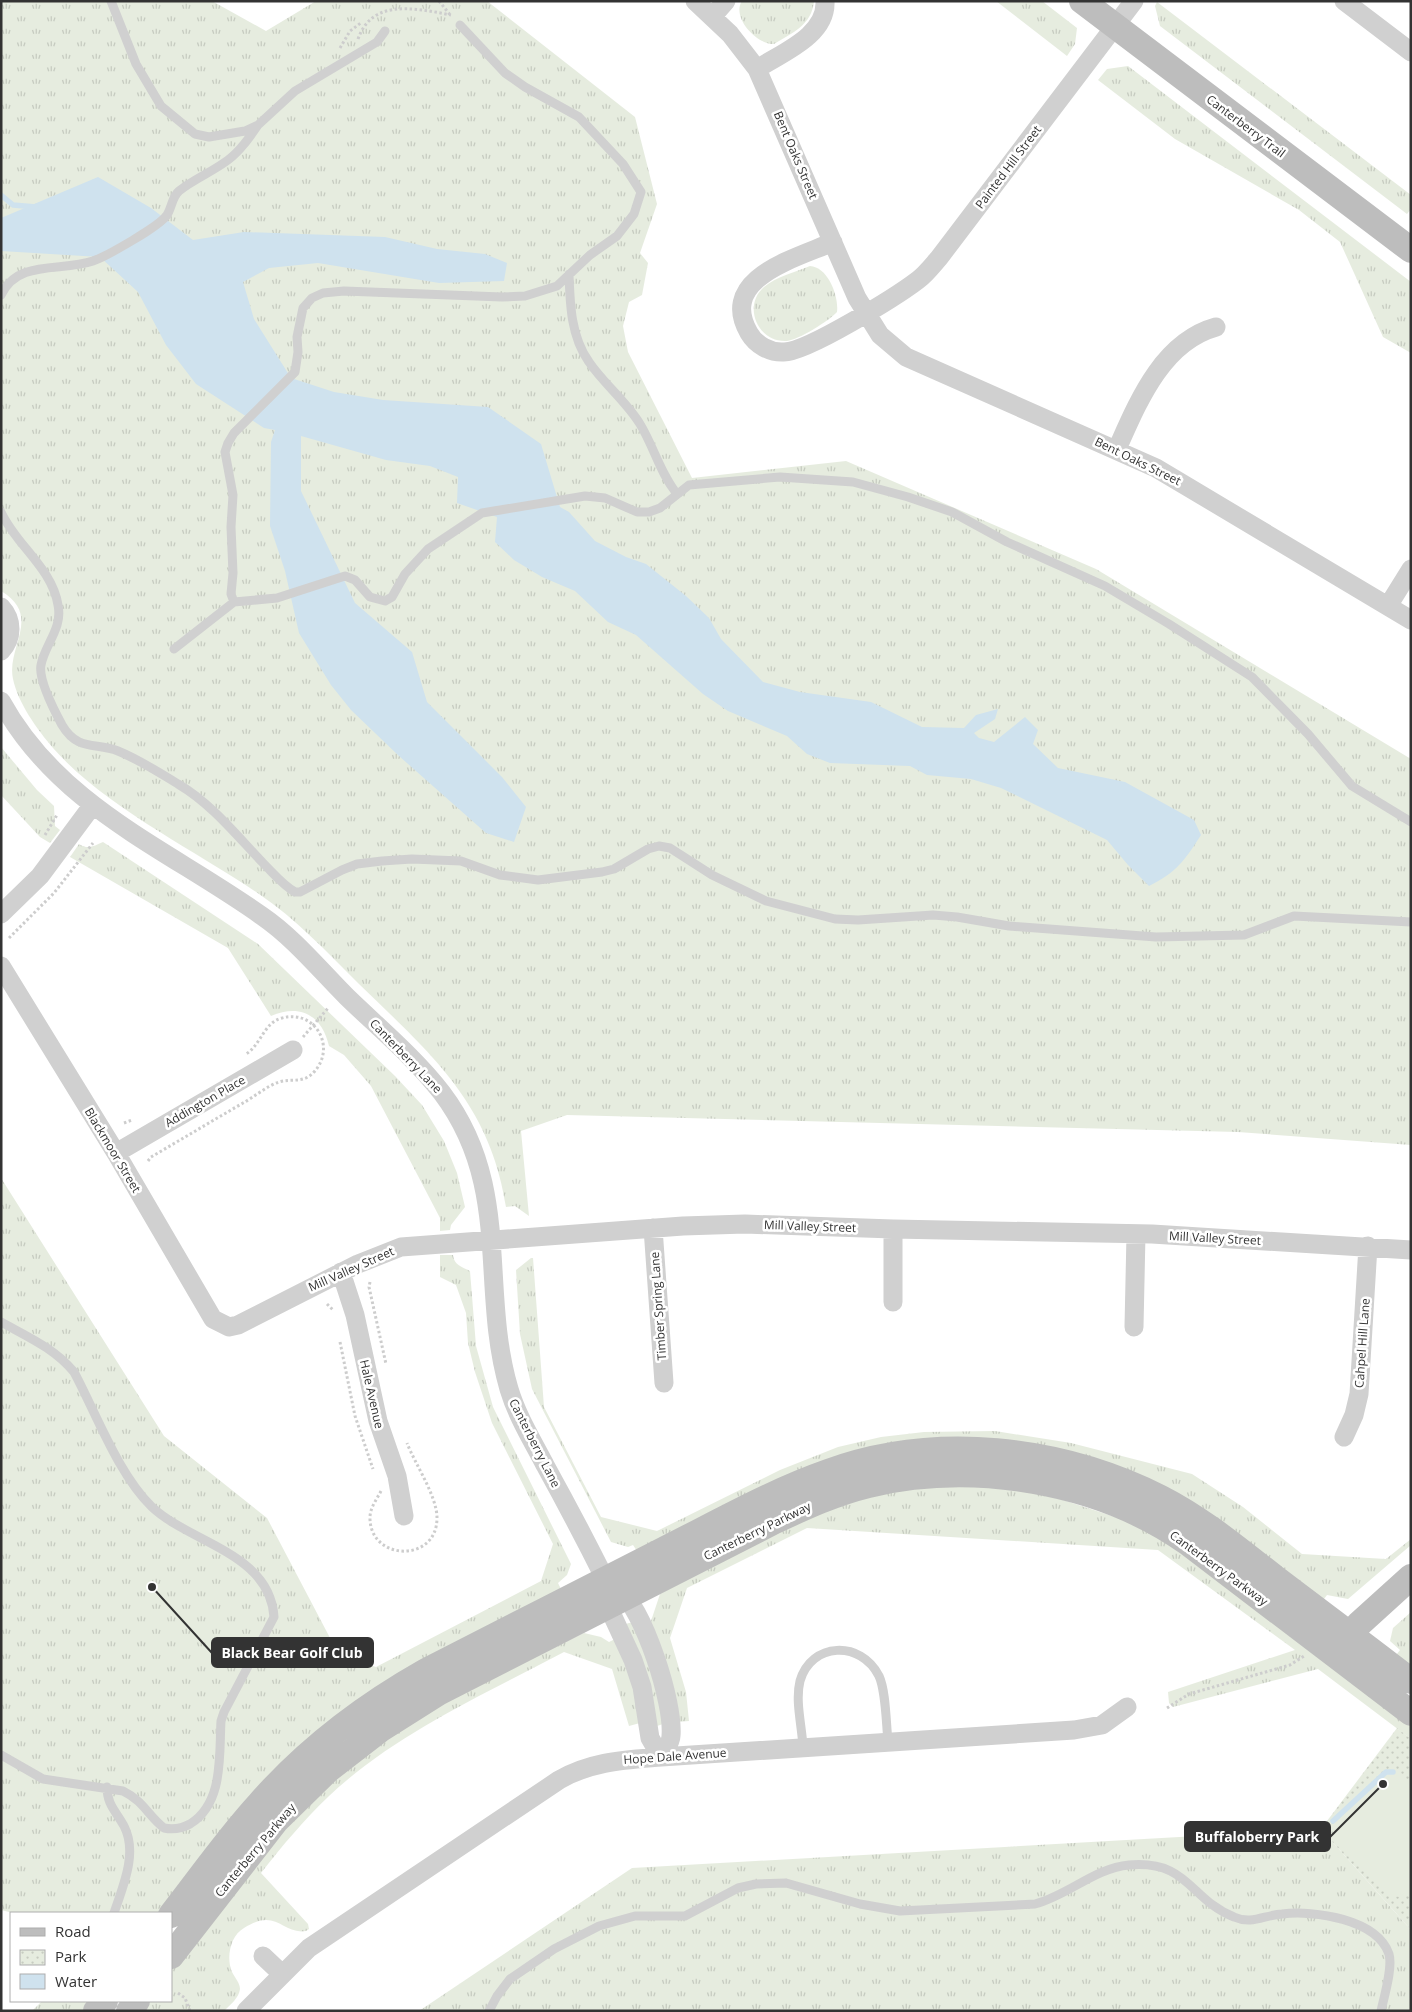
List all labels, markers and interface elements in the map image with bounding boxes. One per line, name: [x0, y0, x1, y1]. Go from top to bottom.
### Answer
street label: Canterberry Trail: [1203, 91, 1289, 161]
street label: Bent Oaks Street: [770, 108, 822, 202]
street label: Painted Hill Street: [971, 122, 1045, 212]
street label: Bent Oaks Street: [1092, 433, 1184, 489]
street label: Canterberry Lane: [366, 1015, 446, 1097]
street label: Addington Place: [162, 1071, 249, 1131]
street label: Blackmoor Street: [81, 1104, 145, 1196]
street label: Mill Valley Street: [764, 1216, 856, 1236]
street label: Mill Valley Street: [1168, 1227, 1262, 1249]
street label: Mill Valley Street: [305, 1242, 397, 1296]
street label: Timber Spring Lane: [646, 1251, 670, 1361]
street label: Cahpel Hill Lane: [1350, 1297, 1374, 1388]
street label: Hale Avenue: [356, 1358, 388, 1430]
street label: Canterberry Lane: [505, 1396, 565, 1491]
street label: Canterberry Parkway: [700, 1497, 814, 1564]
street label: Canterberry Parkway: [1166, 1527, 1272, 1610]
callout: Black Bear Golf Club: [212, 1638, 373, 1667]
text: Black Bear Golf Club: [221, 1643, 363, 1662]
street label: Hope Dale Avenue: [623, 1744, 727, 1768]
street label: Canterberry Parkway: [211, 1799, 300, 1901]
callout: Buffaloberry Park: [1185, 1822, 1330, 1851]
text: Buffaloberry Park: [1195, 1827, 1320, 1846]
legend: [10, 1912, 172, 2002]
text: Road: [55, 1921, 91, 1941]
text: Park: [55, 1946, 86, 1966]
text: Water: [55, 1971, 97, 1991]

